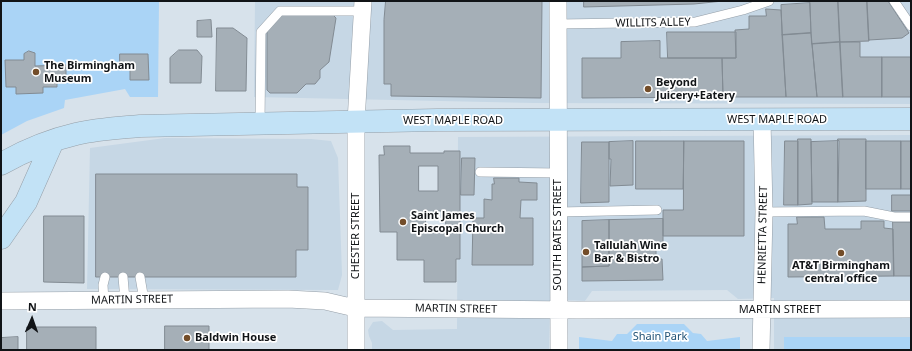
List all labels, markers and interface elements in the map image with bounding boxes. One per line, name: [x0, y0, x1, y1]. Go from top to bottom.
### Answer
street label: WILLITS ALLEY: [615, 16, 691, 30]
place label: The Birmingham Museum: [44, 59, 135, 85]
marker: The Birmingham Museum: [31, 67, 41, 77]
place label: Beyond Juicery+Eatery: [656, 76, 735, 102]
marker: Beyond Juicery+Eatery: [643, 84, 653, 94]
street label: WEST MAPLE ROAD: [727, 113, 827, 127]
street label: WEST MAPLE ROAD: [403, 114, 503, 128]
street label: SOUTH BATES STREET: [551, 179, 565, 291]
street label: HENRIETTA STREET: [756, 186, 770, 284]
street label: CHESTER STREET: [349, 193, 363, 279]
place label: Saint James Episcopal Church: [411, 209, 504, 235]
marker: Saint James Episcopal Church: [398, 217, 408, 227]
place label: Tallulah Wine Bar & Bistro: [594, 239, 667, 265]
marker: Tallulah Wine Bar & Bistro: [581, 247, 591, 257]
marker: AT&T Birmingham central office: [836, 248, 846, 258]
place label: AT&T Birmingham central office: [792, 259, 890, 285]
street label: MARTIN STREET: [91, 293, 173, 307]
north arrow: [12, 299, 52, 339]
text: N: [28, 299, 37, 314]
street label: MARTIN STREET: [415, 302, 497, 316]
street label: MARTIN STREET: [739, 303, 821, 317]
park label: Shain Park: [633, 330, 687, 344]
place label: Baldwin House: [195, 331, 276, 345]
marker: Baldwin House: [182, 333, 192, 343]

